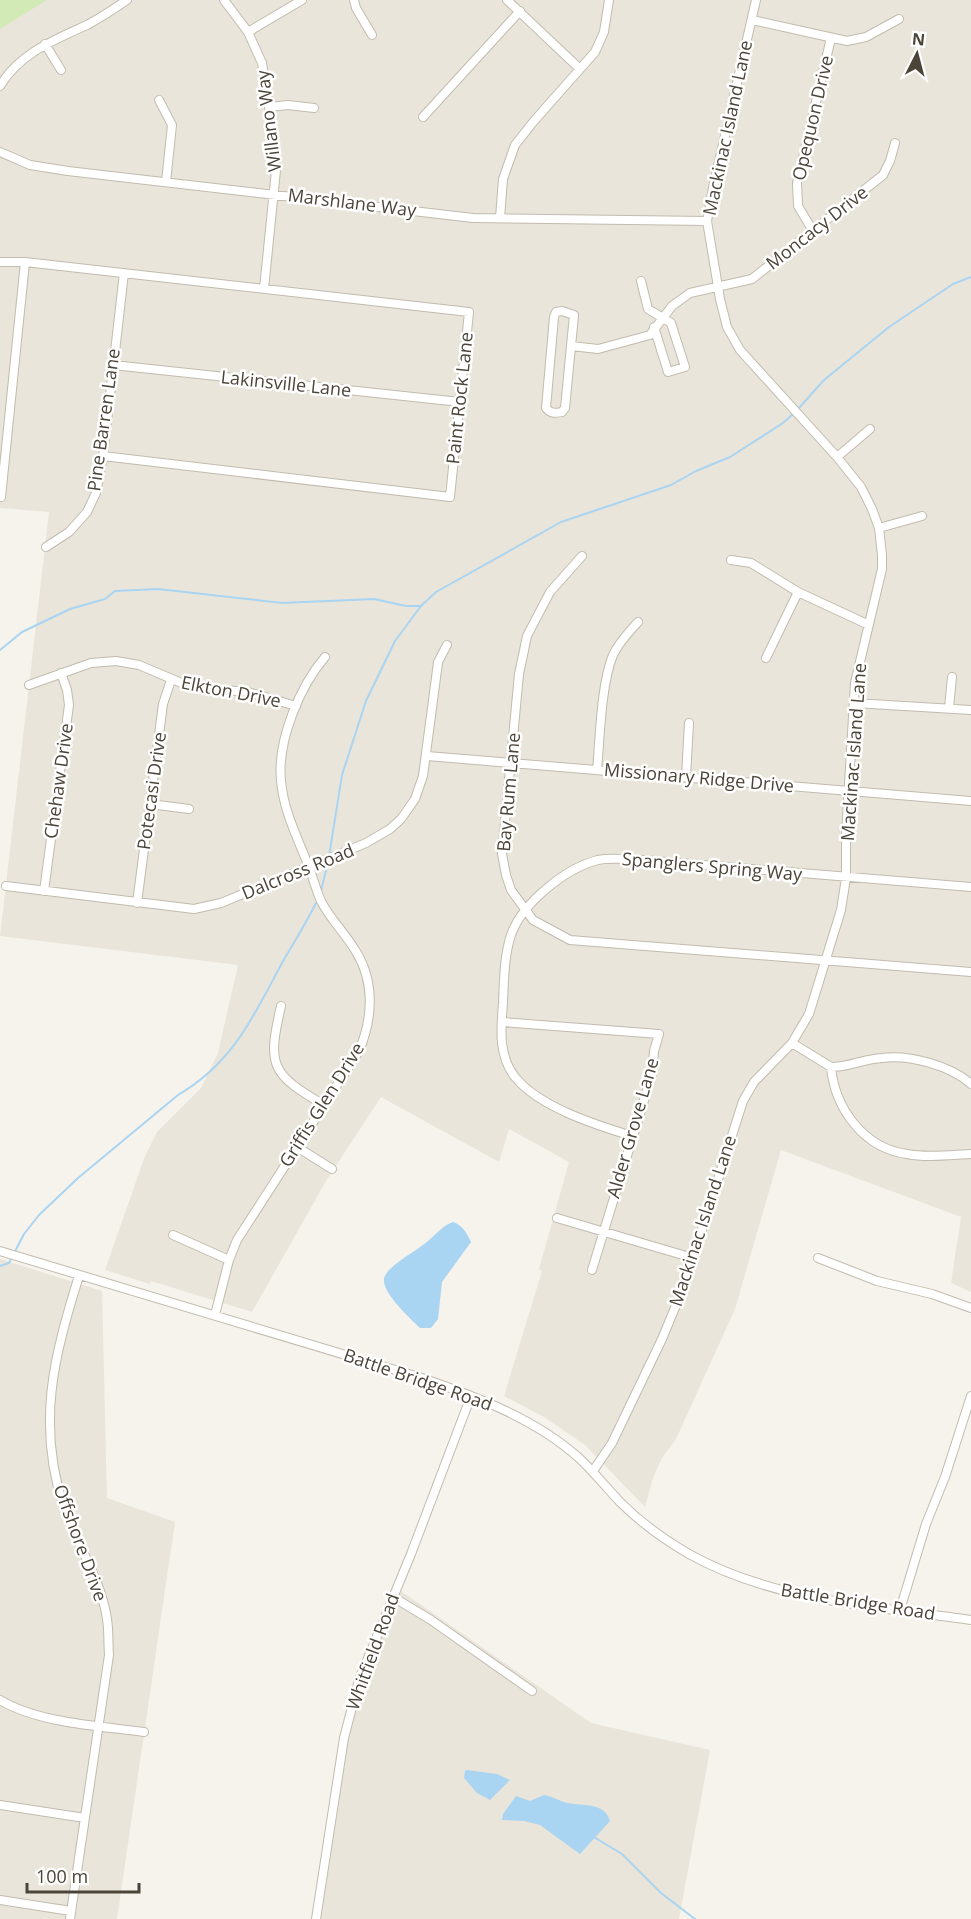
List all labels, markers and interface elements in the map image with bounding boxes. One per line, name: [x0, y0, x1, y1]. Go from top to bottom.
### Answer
north arrow: [887, 24, 947, 84]
text: N: [911, 27, 926, 51]
street label: Mackinac Island Lane: [697, 38, 757, 218]
street label: Opequon Drive: [786, 53, 838, 183]
street label: Willano Way: [250, 68, 286, 173]
street label: Moncacy Drive: [761, 180, 872, 275]
street label: Marshlane Way: [287, 182, 419, 222]
street label: Paint Rock Lane: [440, 331, 478, 465]
street label: Pine Barren Lane: [81, 347, 125, 493]
street label: Lakinsville Lane: [220, 364, 352, 402]
street label: Mackinac Island Lane: [835, 662, 871, 842]
street label: Elkton Drive: [179, 670, 283, 712]
street label: Chehaw Drive: [38, 722, 78, 840]
street label: Potecasi Drive: [131, 730, 171, 851]
street label: Bay Rum Lane: [491, 731, 525, 852]
street label: Missionary Ridge Drive: [603, 757, 795, 797]
street label: Dalcross Road: [238, 838, 357, 905]
street label: Spanglers Spring Way: [621, 846, 804, 886]
street label: Griffis Glen Drive: [273, 1038, 369, 1171]
street label: Alder Grove Lane: [601, 1055, 664, 1201]
street label: Mackinac Island Lane: [663, 1132, 741, 1309]
street label: Battle Bridge Road: [341, 1342, 496, 1416]
street label: Offshore Drive: [49, 1481, 113, 1604]
street label: Battle Bridge Road: [779, 1577, 937, 1625]
street label: Whitfield Road: [340, 1590, 404, 1713]
scale bar: [27, 1856, 140, 1894]
text: 100 m: [36, 1864, 88, 1888]

